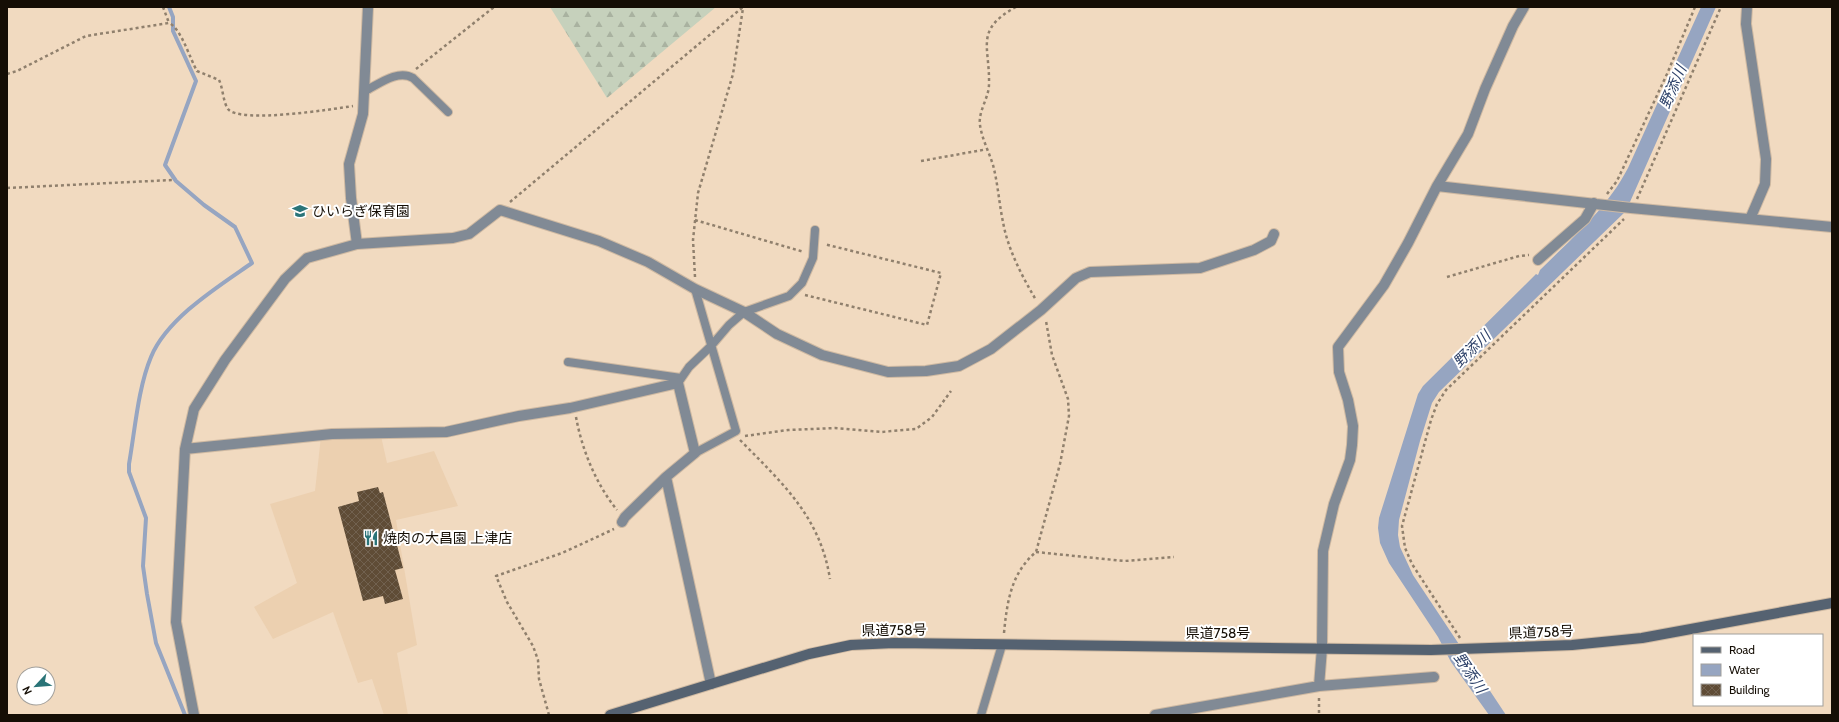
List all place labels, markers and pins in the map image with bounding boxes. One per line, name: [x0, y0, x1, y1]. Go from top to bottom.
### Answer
school or university icon: ひいらぎ保育園: [291, 202, 309, 220]
place label: ひいらぎ保育園: [312, 202, 410, 220]
restaurant icon: 焼肉の大昌園 上津店: [362, 529, 380, 547]
place label: 焼肉の大昌園 上津店: [383, 529, 512, 547]

